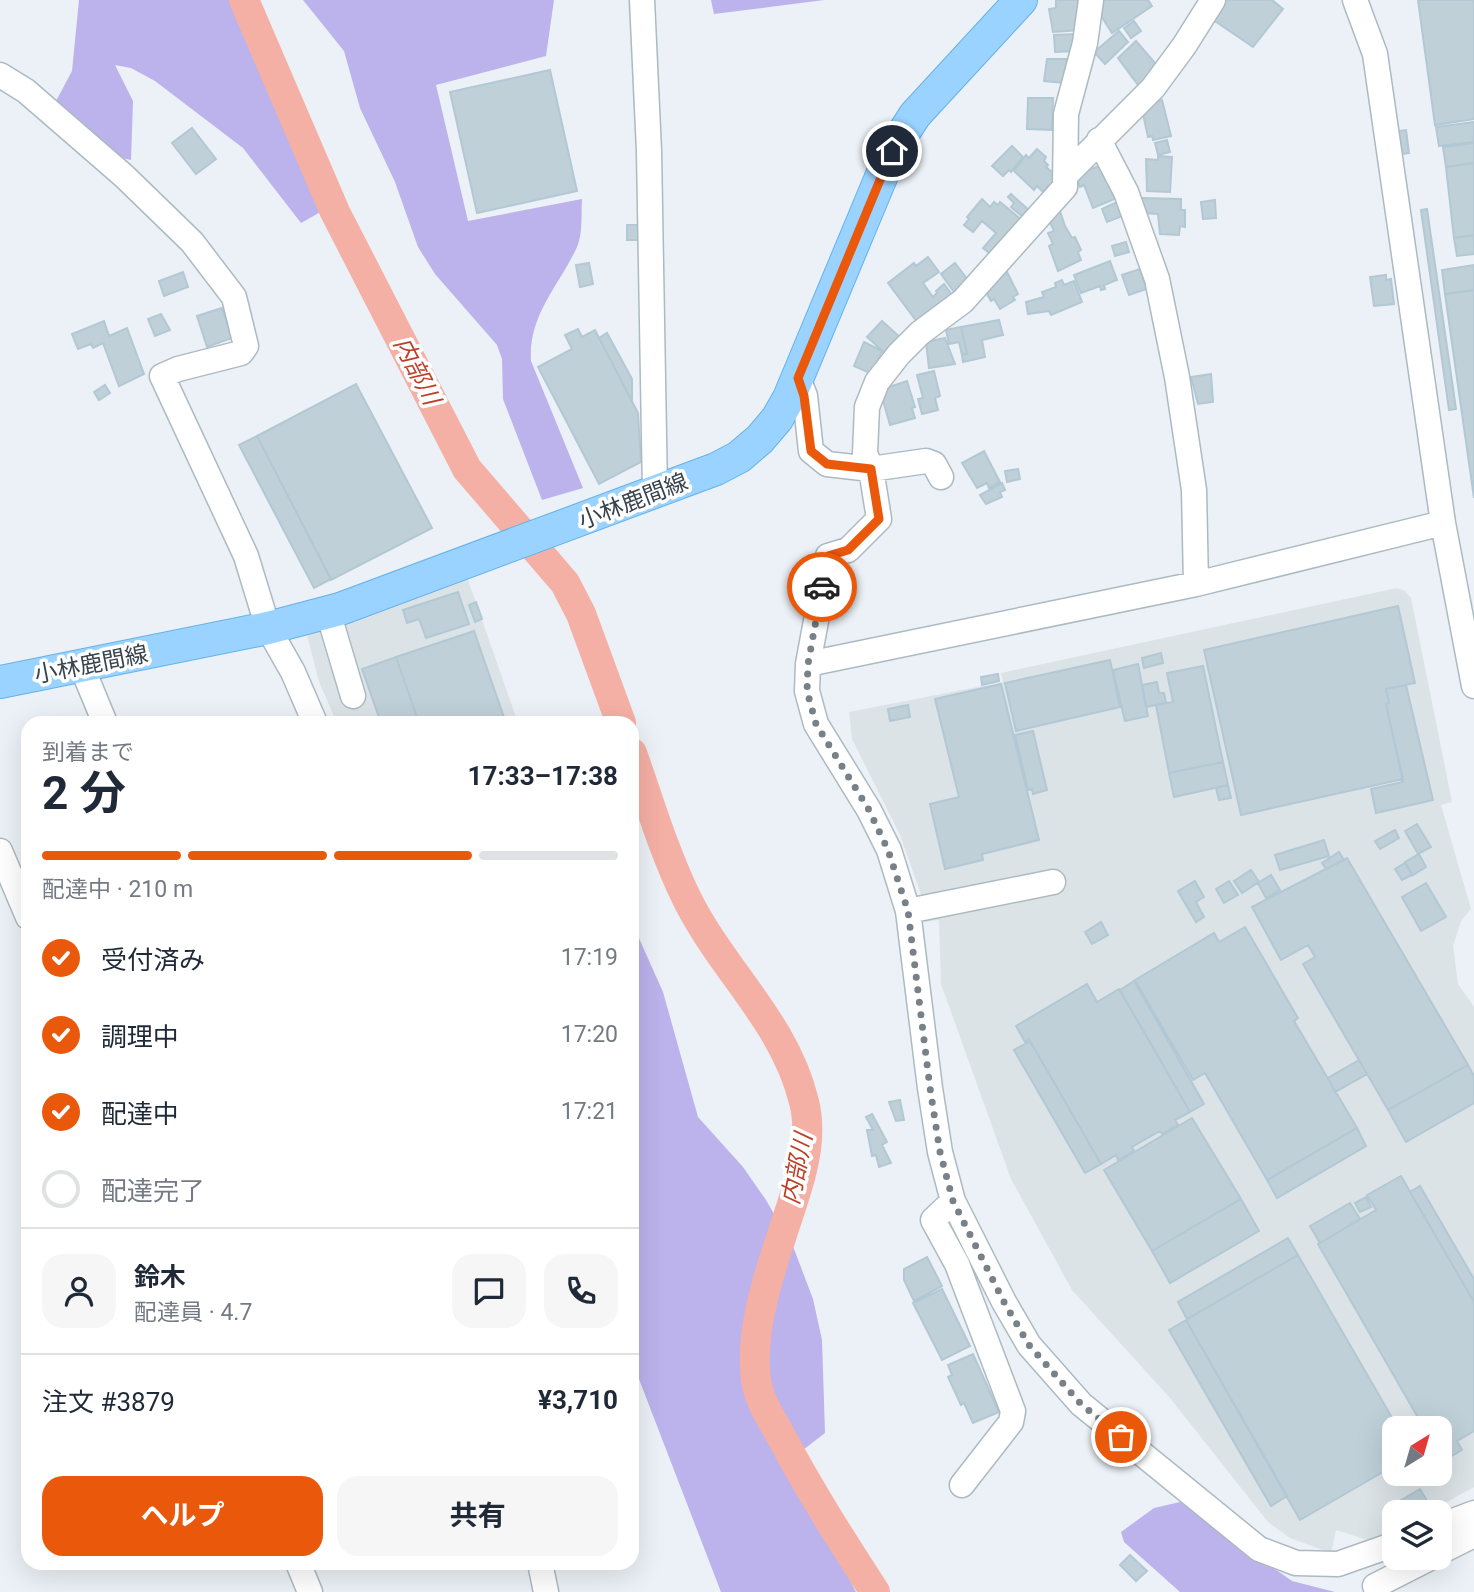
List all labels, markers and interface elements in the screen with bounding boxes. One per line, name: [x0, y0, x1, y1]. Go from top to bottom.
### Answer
pin: [862, 121, 922, 181]
icon: home: [873, 132, 911, 170]
water label: 内部川: [388, 333, 447, 412]
street label: 小林鹿間線: [575, 468, 692, 535]
courier: [787, 552, 857, 622]
icon: car: [803, 568, 841, 606]
street label: 小林鹿間線: [32, 640, 150, 689]
text: 到着まで: [42, 739, 134, 766]
text: 17:33–17:38: [468, 761, 618, 791]
text: 2 分: [42, 766, 126, 820]
text: 配達中 · 210 m: [42, 876, 193, 903]
icon: check: [42, 939, 80, 977]
text: 17:19: [561, 944, 618, 971]
text: 受付済み: [101, 945, 205, 975]
icon: check: [42, 1016, 80, 1054]
text: 17:20: [561, 1021, 618, 1048]
text: 調理中: [101, 1022, 179, 1052]
icon: check: [42, 1093, 80, 1131]
text: 17:21: [561, 1098, 618, 1125]
text: 配達中: [101, 1099, 179, 1129]
water label: 内部川: [776, 1128, 818, 1207]
text: 配達完了: [101, 1176, 205, 1206]
button: person: [42, 1254, 116, 1328]
button: chat: [452, 1254, 526, 1328]
button: phone: [544, 1254, 618, 1328]
text: 鈴木: [134, 1262, 186, 1292]
text: 配達員 · 4.7: [134, 1299, 252, 1326]
text: ¥3,710: [538, 1385, 618, 1415]
text: 注文 #3879: [42, 1387, 175, 1417]
pin: [1091, 1407, 1151, 1467]
north arrow: [1382, 1416, 1452, 1486]
map controls: [1382, 1416, 1452, 1570]
icon: bag: [1102, 1418, 1140, 1456]
button: ヘルプ: [42, 1476, 323, 1556]
button: 共有: [337, 1476, 618, 1556]
button: layers: [1382, 1500, 1452, 1570]

